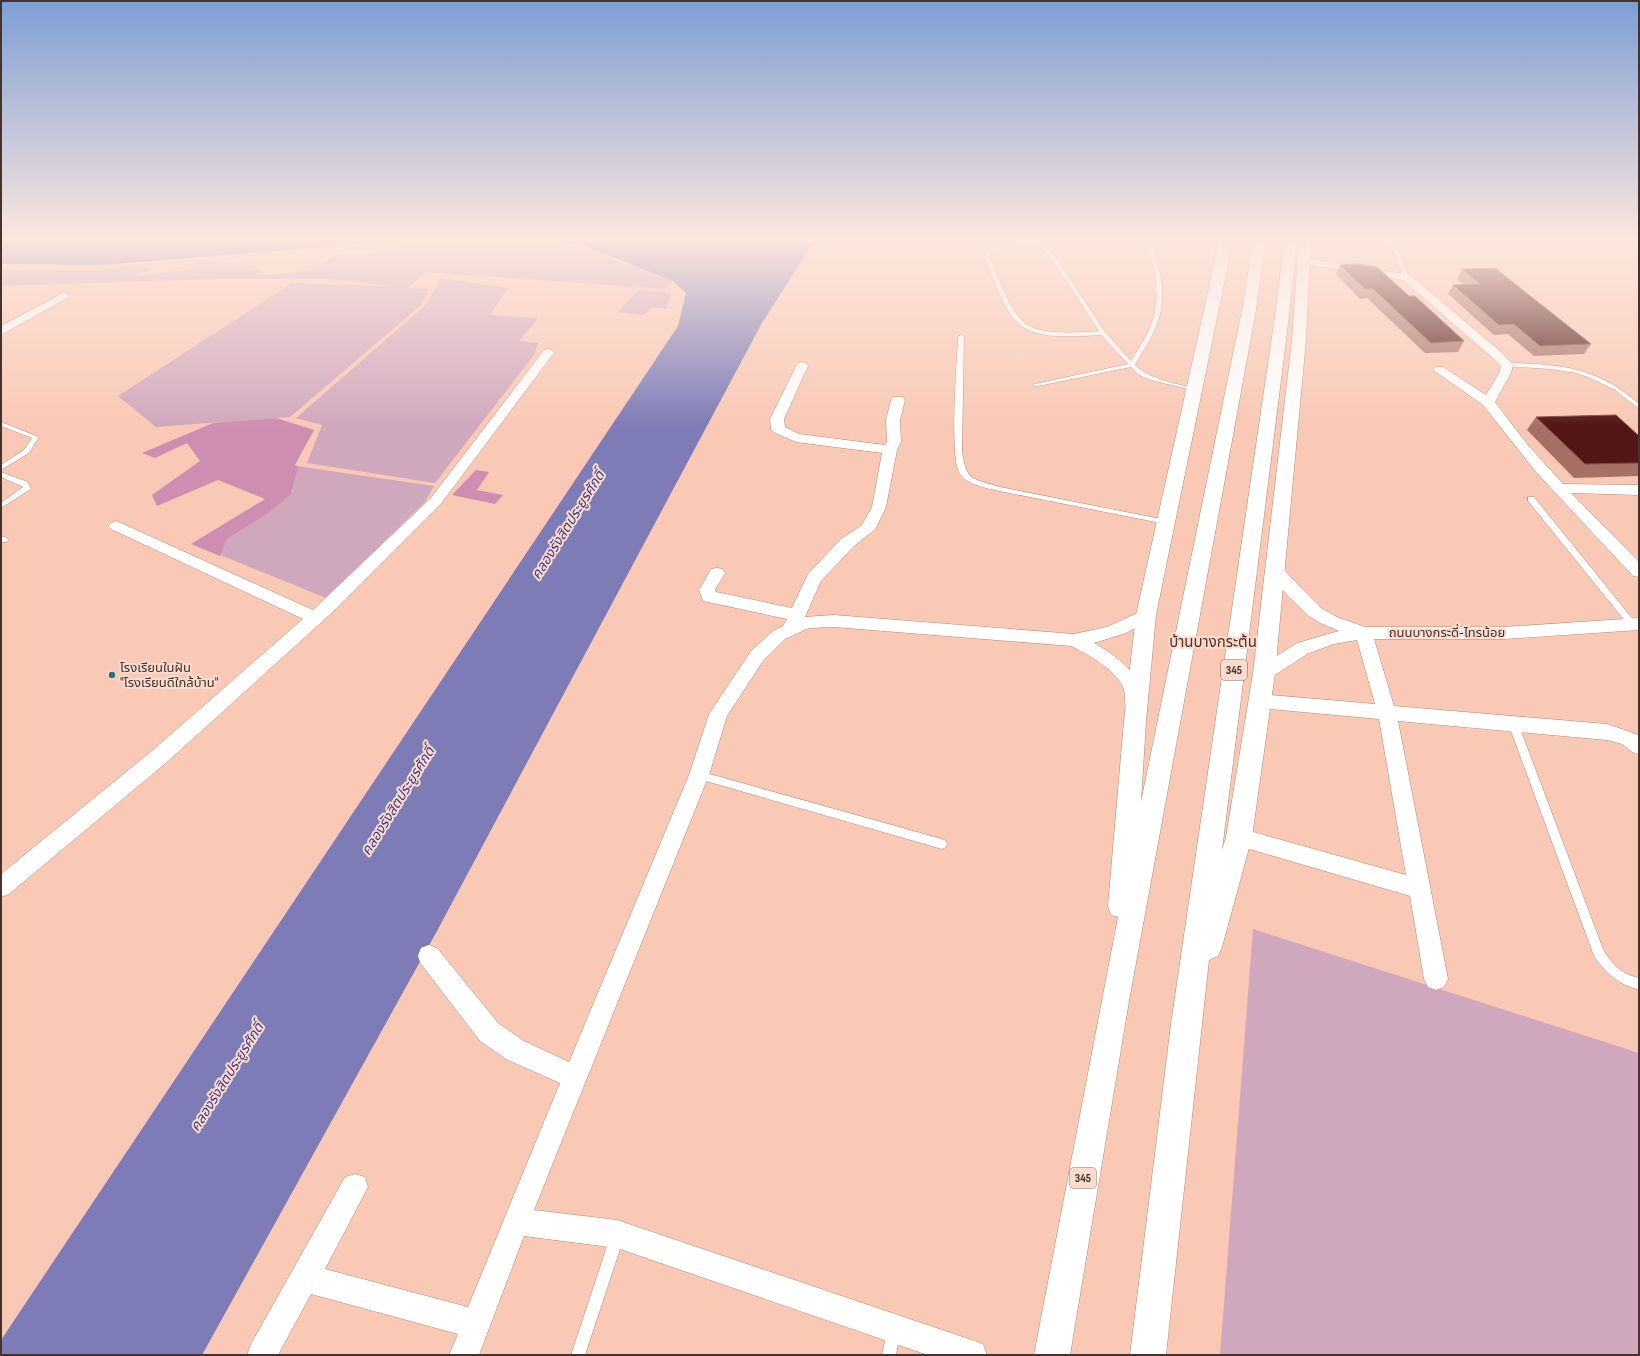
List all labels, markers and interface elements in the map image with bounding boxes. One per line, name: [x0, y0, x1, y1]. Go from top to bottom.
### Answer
water label: คลองรังสิตประยูรศักดิ์: [528, 464, 610, 582]
street label: ถนนบางกระดี่-ไทรน้อย: [1389, 623, 1505, 641]
district label: บ้านบางกระต้น: [1169, 633, 1257, 652]
place label: โรงเรียนในฝัน "โรงเรียนดีใกล้บ้าน": [120, 660, 219, 691]
road number: 345: [1221, 660, 1247, 680]
marker: โรงเรียนในฝัน "โรงเรียนดีใกล้บ้าน": [107, 670, 117, 680]
water label: คลองรังสิตประยูรศักดิ์: [358, 740, 440, 858]
water label: คลองรังสิตประยูรศักดิ์: [187, 1016, 269, 1134]
road number: 345: [1070, 1168, 1096, 1188]

